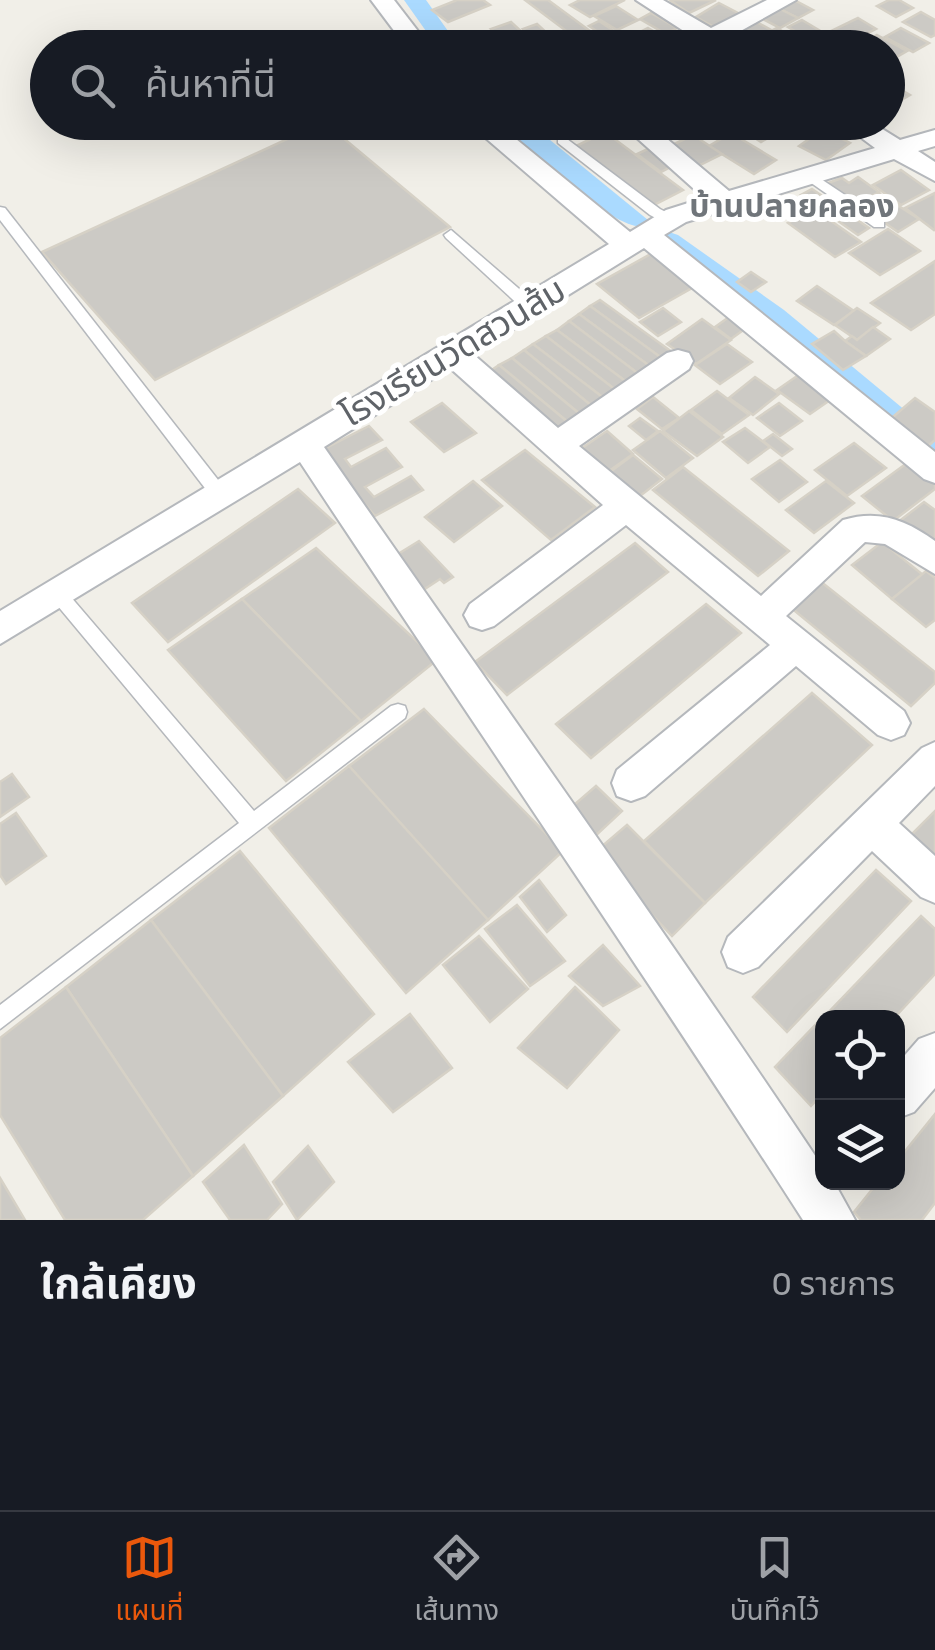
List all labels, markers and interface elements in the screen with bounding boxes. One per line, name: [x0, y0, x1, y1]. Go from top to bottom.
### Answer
search box: [30, 30, 905, 140]
icon: search: [65, 58, 120, 113]
text: ค้นหาที่นี่: [145, 61, 276, 107]
district label: บ้านปลายคลอง: [689, 187, 895, 225]
street label: โรงเรียนวัดสวนส้ม: [333, 268, 573, 436]
map controls: [815, 1010, 905, 1190]
button: locate: [815, 1010, 905, 1100]
button: layers: [815, 1100, 905, 1190]
text: ใกล้เคียง: [40, 1259, 197, 1309]
text: 0 รายการ: [771, 1265, 895, 1303]
tab: แผนที่: [115, 1530, 184, 1633]
tab: เส้นทาง: [414, 1530, 499, 1633]
tab: บันทึกไว้: [730, 1530, 820, 1633]

